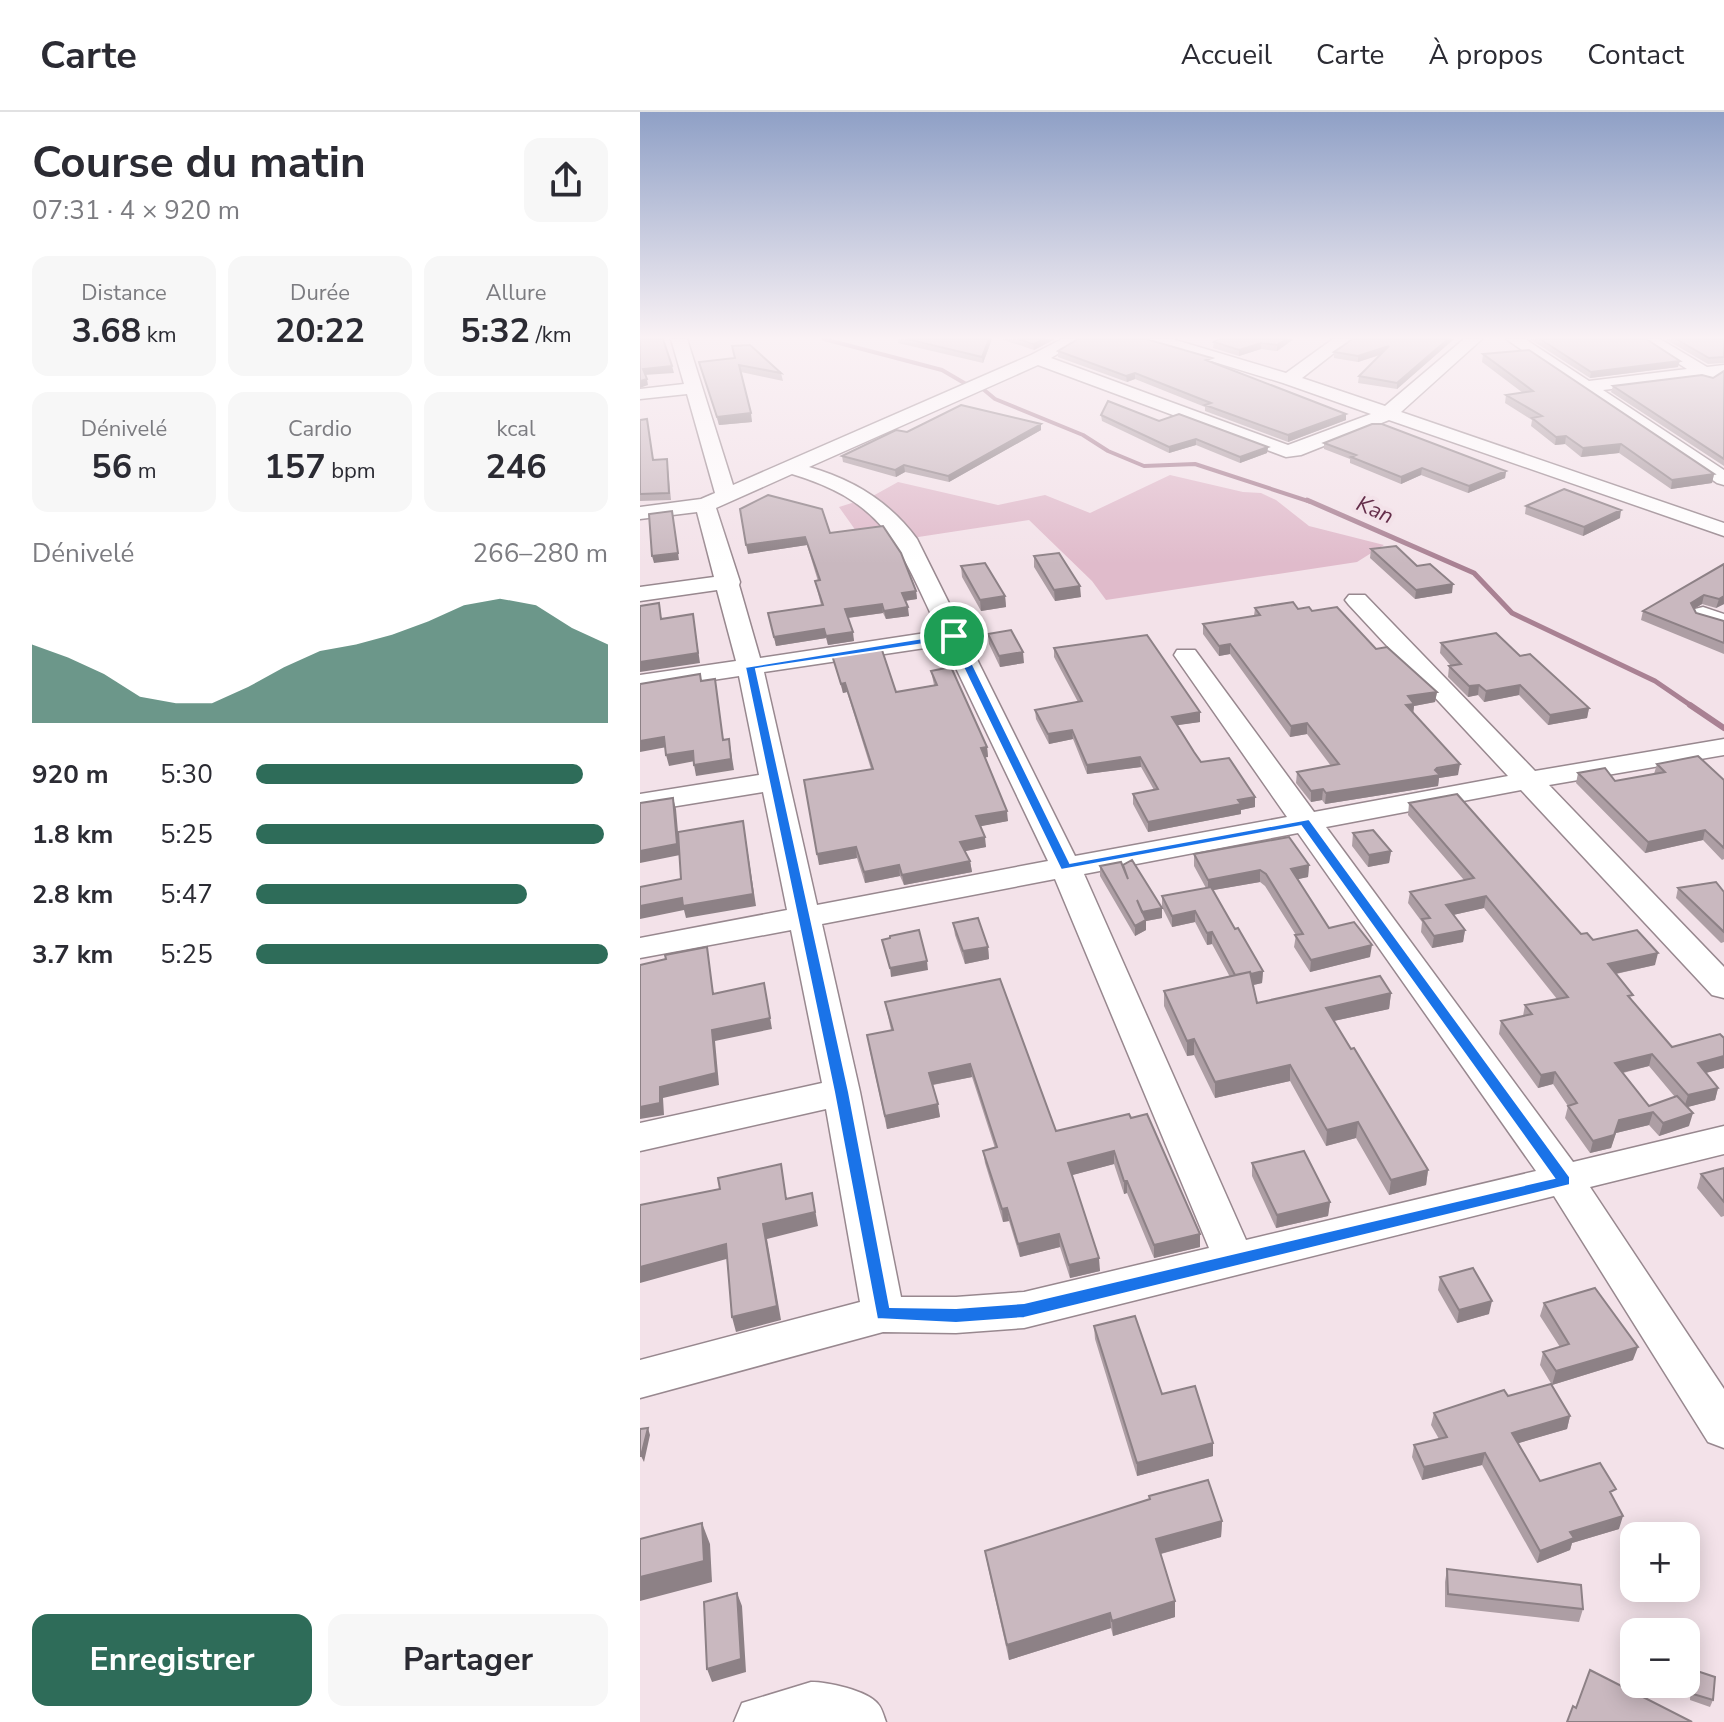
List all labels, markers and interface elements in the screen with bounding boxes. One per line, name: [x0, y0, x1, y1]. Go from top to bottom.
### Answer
text: Carte: [40, 30, 137, 81]
text: Accueil: [1181, 36, 1272, 74]
text: Carte: [1316, 36, 1385, 74]
text: À propos: [1429, 36, 1543, 74]
text: Contact: [1587, 36, 1684, 74]
text: Course du matin: [32, 133, 366, 193]
button: share: [524, 138, 608, 222]
text: 07:31 · 4 × 920 m: [32, 193, 240, 228]
text: Distance: [81, 278, 167, 308]
text: Durée: [290, 278, 350, 308]
text: Allure: [486, 278, 546, 308]
text: 3.68: [71, 308, 141, 354]
text: 20:22: [275, 308, 365, 354]
text: 5:32: [460, 308, 530, 354]
text: km: [141, 320, 177, 350]
text: /km: [530, 320, 572, 350]
text: Dénivelé: [81, 414, 167, 444]
text: Cardio: [288, 414, 352, 444]
text: kcal: [497, 414, 536, 444]
text: 56: [91, 444, 132, 490]
text: 157: [264, 444, 326, 490]
text: 246: [485, 444, 547, 490]
text: m: [132, 456, 157, 486]
text: bpm: [326, 456, 376, 486]
water label: Kan: [1352, 489, 1398, 531]
text: Dénivelé: [32, 536, 134, 571]
text: 266–280 m: [472, 536, 608, 571]
pin: [920, 602, 988, 670]
icon: arrive: [932, 614, 976, 658]
text: 920 m: [32, 757, 109, 792]
text: 5:30: [160, 757, 213, 792]
text: 1.8 km: [32, 817, 113, 852]
text: 5:25: [160, 817, 213, 852]
text: 2.8 km: [32, 877, 113, 912]
text: 5:47: [160, 877, 213, 912]
text: 3.7 km: [32, 937, 113, 972]
text: 5:25: [160, 937, 213, 972]
map controls: [1620, 1522, 1700, 1698]
button: +: [1620, 1522, 1700, 1602]
button: Enregistrer: [32, 1614, 312, 1706]
button: Partager: [328, 1614, 608, 1706]
button: −: [1620, 1618, 1700, 1698]

